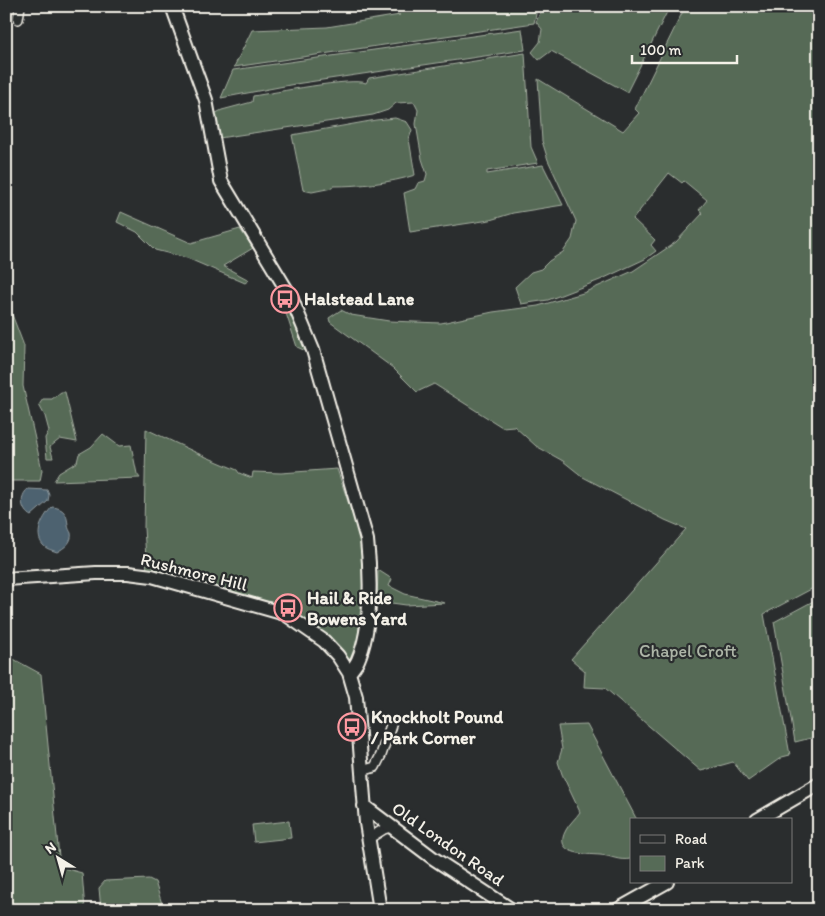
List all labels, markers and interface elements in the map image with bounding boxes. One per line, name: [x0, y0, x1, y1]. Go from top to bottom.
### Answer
scale bar: [632, 32, 738, 64]
text: 100 m: [640, 41, 682, 59]
bus stop icon: Halstead Lane: [270, 284, 300, 314]
place label: Halstead Lane: [304, 288, 415, 310]
street label: Rushmore Hill: [138, 548, 250, 596]
place label: Hail & Ride Bowens Yard: [307, 587, 407, 630]
bus stop icon: Hail & Ride Bowens Yard: [273, 593, 303, 623]
park label: Chapel Croft: [639, 640, 737, 662]
place label: Knockholt Pound / Park Corner: [370, 706, 503, 749]
bus stop icon: Knockholt Pound / Park Corner: [337, 712, 367, 742]
street label: Old London Road: [388, 797, 509, 891]
legend: [630, 818, 792, 884]
text: Road: [675, 830, 708, 848]
north arrow: [32, 834, 82, 884]
text: N: [42, 838, 59, 858]
text: Park: [675, 854, 705, 872]

